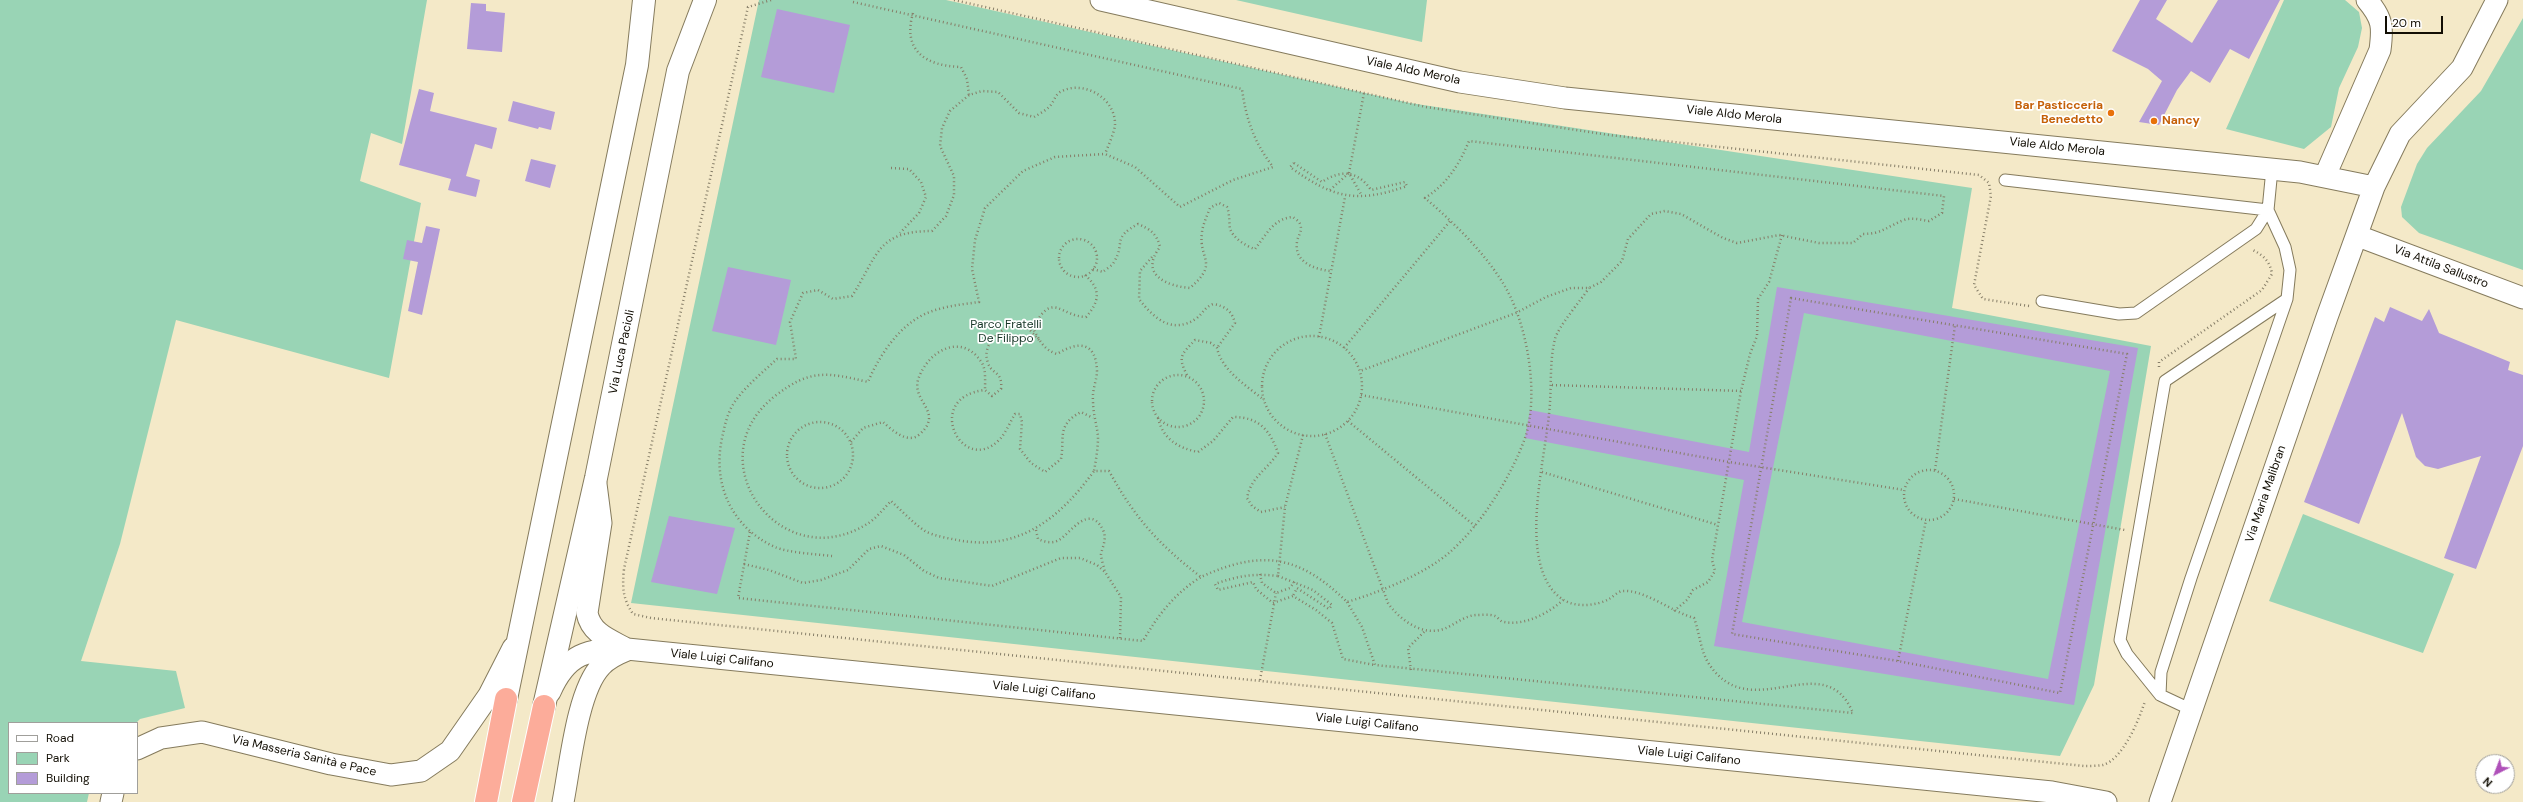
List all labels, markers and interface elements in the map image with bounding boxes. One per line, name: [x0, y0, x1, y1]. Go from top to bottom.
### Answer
scale bar: [2387, 8, 2445, 34]
text: 20 m: [2392, 15, 2421, 31]
street label: Viale Aldo Merola: [1365, 54, 1461, 88]
place label: Bar Pasticceria Benedetto: [2015, 99, 2103, 127]
street label: Viale Aldo Merola: [1685, 103, 1783, 127]
marker: Bar Pasticceria Benedetto: [2106, 108, 2116, 118]
place label: Nancy: [2162, 114, 2200, 128]
marker: Nancy: [2149, 116, 2159, 126]
street label: Viale Aldo Merola: [2008, 135, 2106, 159]
street label: Via Attila Sallustro: [2392, 242, 2490, 292]
street label: Via Luca Pacioli: [606, 308, 638, 396]
park label: Parco Fratelli De Filippo: [970, 318, 1042, 346]
street label: Via Maria Malibran: [2243, 444, 2289, 544]
street label: Viale Luigi Califano: [670, 646, 774, 672]
street label: Viale Luigi Califano: [992, 678, 1096, 704]
street label: Viale Luigi Califano: [1315, 710, 1419, 736]
legend: [8, 722, 138, 794]
text: Road: [46, 730, 74, 746]
street label: Via Masseria Sanità e Pace: [230, 732, 378, 780]
street label: Viale Luigi Califano: [1637, 743, 1741, 769]
text: Park: [46, 750, 70, 766]
north arrow: [2475, 754, 2515, 794]
text: Building: [46, 770, 90, 786]
text: N: [2480, 774, 2495, 790]

